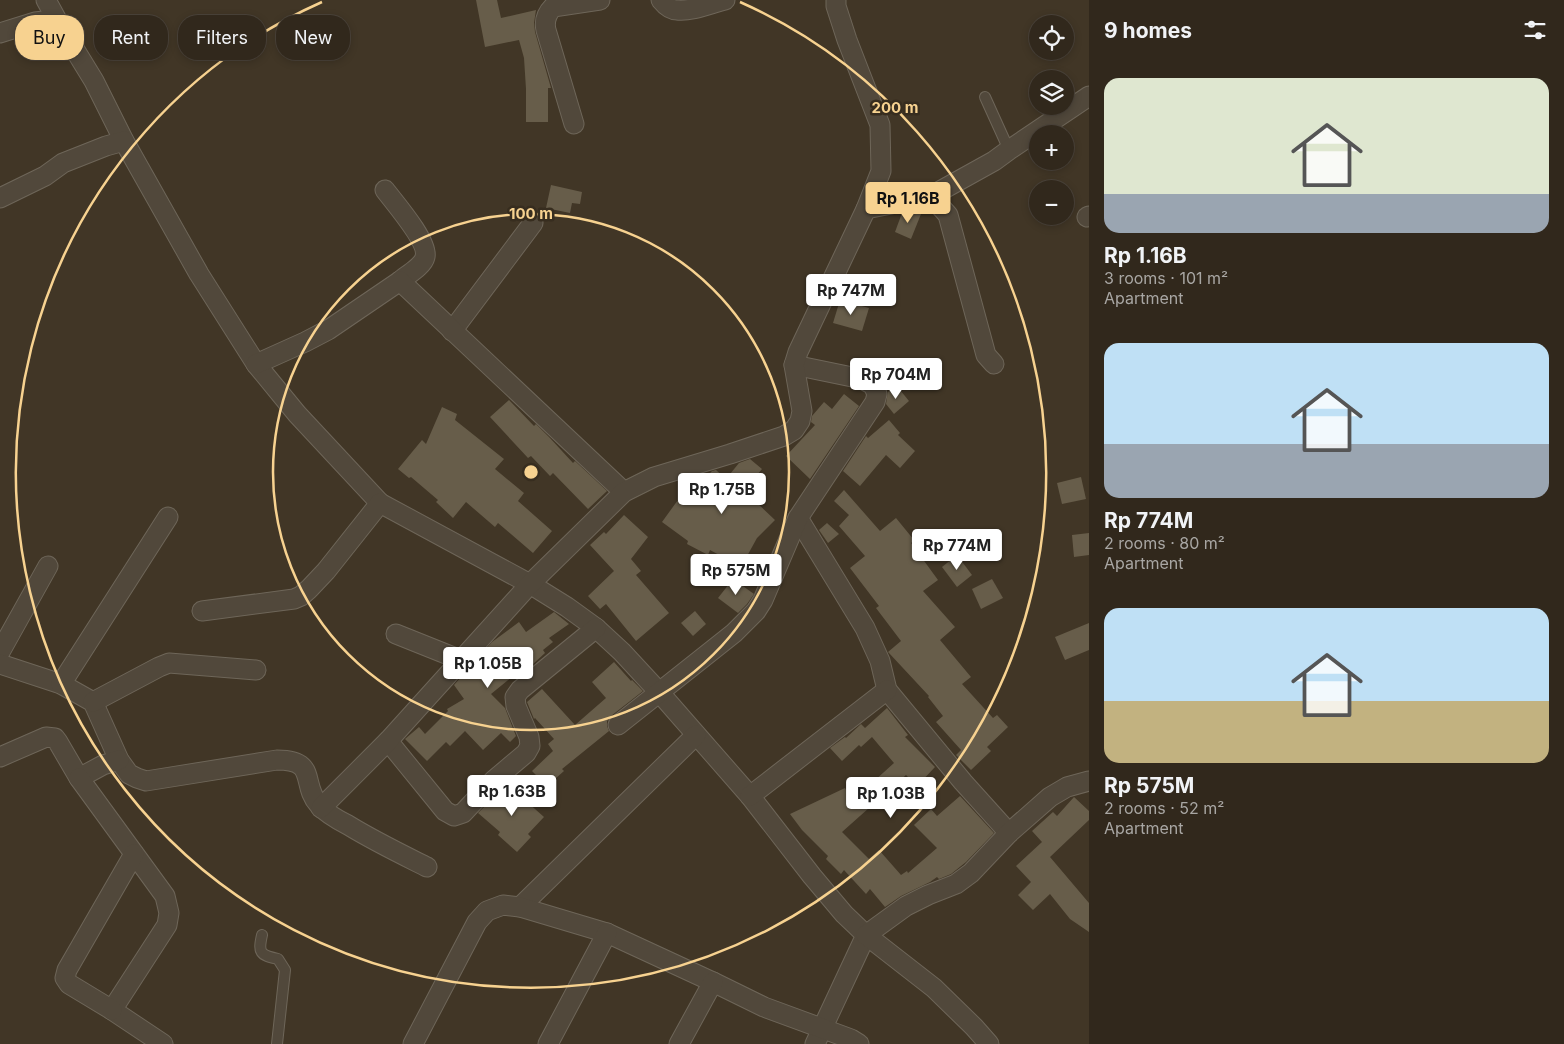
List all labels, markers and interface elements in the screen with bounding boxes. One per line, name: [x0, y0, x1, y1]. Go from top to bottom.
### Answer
chip: Buy: [15, 15, 84, 60]
chip: Rent: [94, 15, 168, 60]
chip: Filters: [178, 15, 266, 60]
chip: New: [276, 15, 350, 60]
map controls: [1029, 15, 1074, 225]
button: locate: [1029, 15, 1074, 60]
icon: filters: [1521, 16, 1549, 44]
text: 9 homes: [1104, 18, 1192, 43]
button: layers: [1029, 70, 1074, 115]
text: 200 m: [872, 98, 918, 117]
icon: home: [1282, 110, 1372, 200]
button: +: [1029, 125, 1074, 170]
button: −: [1029, 180, 1074, 225]
pin: Rp 1.16B: [856, 182, 960, 224]
text: Rp 1.16B: [876, 188, 940, 208]
text: 100 m: [509, 204, 553, 223]
text: Rp 1.16B: [1104, 243, 1187, 268]
text: 3 rooms · 101 m²: [1104, 268, 1228, 288]
pin: Rp 747M: [805, 274, 897, 316]
text: Rp 747M: [817, 280, 885, 300]
text: Apartment: [1104, 288, 1184, 308]
pin: Rp 704M: [850, 358, 942, 400]
text: Rp 704M: [861, 364, 931, 384]
icon: home: [1282, 375, 1372, 465]
centre of rings: [522, 463, 540, 481]
pin: Rp 1.75B: [670, 472, 774, 515]
text: Rp 1.75B: [689, 479, 755, 499]
text: Rp 774M: [1104, 508, 1193, 533]
pin: Rp 774M: [911, 528, 1003, 571]
text: 2 rooms · 80 m²: [1104, 533, 1225, 553]
text: Rp 774M: [923, 535, 991, 555]
text: Apartment: [1104, 553, 1184, 573]
pin: Rp 575M: [690, 554, 782, 596]
text: Rp 575M: [702, 560, 770, 580]
icon: home: [1282, 640, 1372, 730]
pin: Rp 1.05B: [436, 646, 540, 689]
text: Rp 1.05B: [454, 653, 522, 673]
text: Rp 575M: [1104, 773, 1194, 798]
pin: Rp 1.63B: [460, 774, 564, 817]
pin: Rp 1.03B: [839, 776, 943, 819]
text: Rp 1.63B: [478, 781, 546, 801]
text: Rp 1.03B: [857, 783, 925, 803]
text: 2 rooms · 52 m²: [1104, 798, 1224, 818]
text: Apartment: [1104, 818, 1184, 838]

